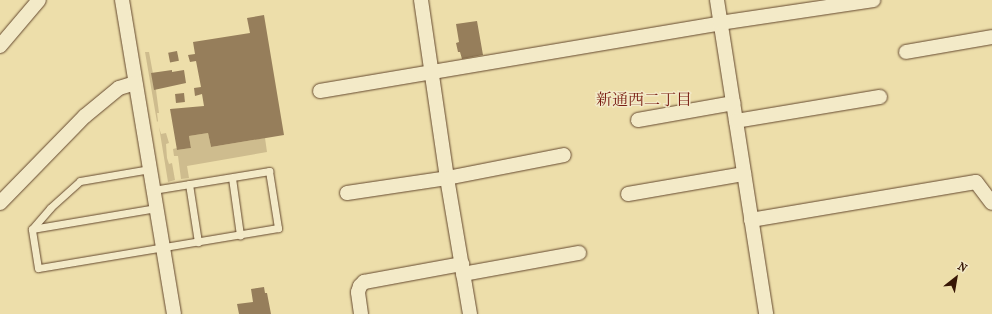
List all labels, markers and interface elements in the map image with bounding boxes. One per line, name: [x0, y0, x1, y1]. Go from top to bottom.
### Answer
district label: 新通西二丁目: [596, 90, 692, 110]
north arrow: [936, 258, 976, 298]
text: N: [956, 260, 969, 275]

